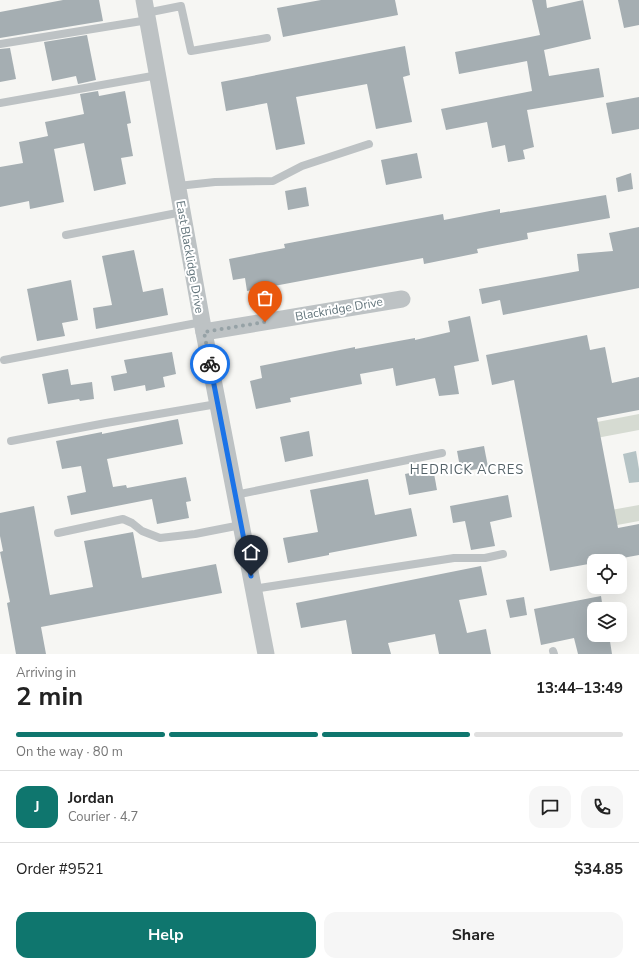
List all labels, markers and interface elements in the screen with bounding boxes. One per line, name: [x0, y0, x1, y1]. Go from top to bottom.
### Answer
street label: East Blacklidge Drive: [172, 199, 208, 315]
pin: [248, 281, 282, 322]
icon: bag: [254, 287, 276, 309]
street label: Blackridge Drive: [294, 293, 384, 325]
courier: [190, 344, 230, 384]
icon: bike: [199, 353, 221, 375]
district label: HEDRICK ACRES: [410, 461, 524, 479]
pin: [234, 535, 268, 576]
icon: home: [240, 541, 262, 563]
map controls: [587, 554, 627, 642]
button: locate: [587, 554, 627, 594]
button: layers: [587, 602, 627, 642]
text: Arriving in: [16, 664, 76, 682]
text: 13:44–13:49: [536, 678, 623, 698]
text: 2 min: [16, 679, 83, 714]
text: On the way · 80 m: [16, 743, 123, 761]
button: chat: [529, 786, 571, 828]
button: phone: [581, 786, 623, 828]
text: Jordan: [68, 788, 114, 808]
text: J: [34, 797, 40, 817]
text: Courier · 4.7: [68, 808, 138, 826]
text: Order #9521: [16, 859, 104, 879]
text: $34.85: [574, 859, 623, 879]
button: Help: [16, 912, 316, 958]
button: Share: [324, 912, 623, 958]

